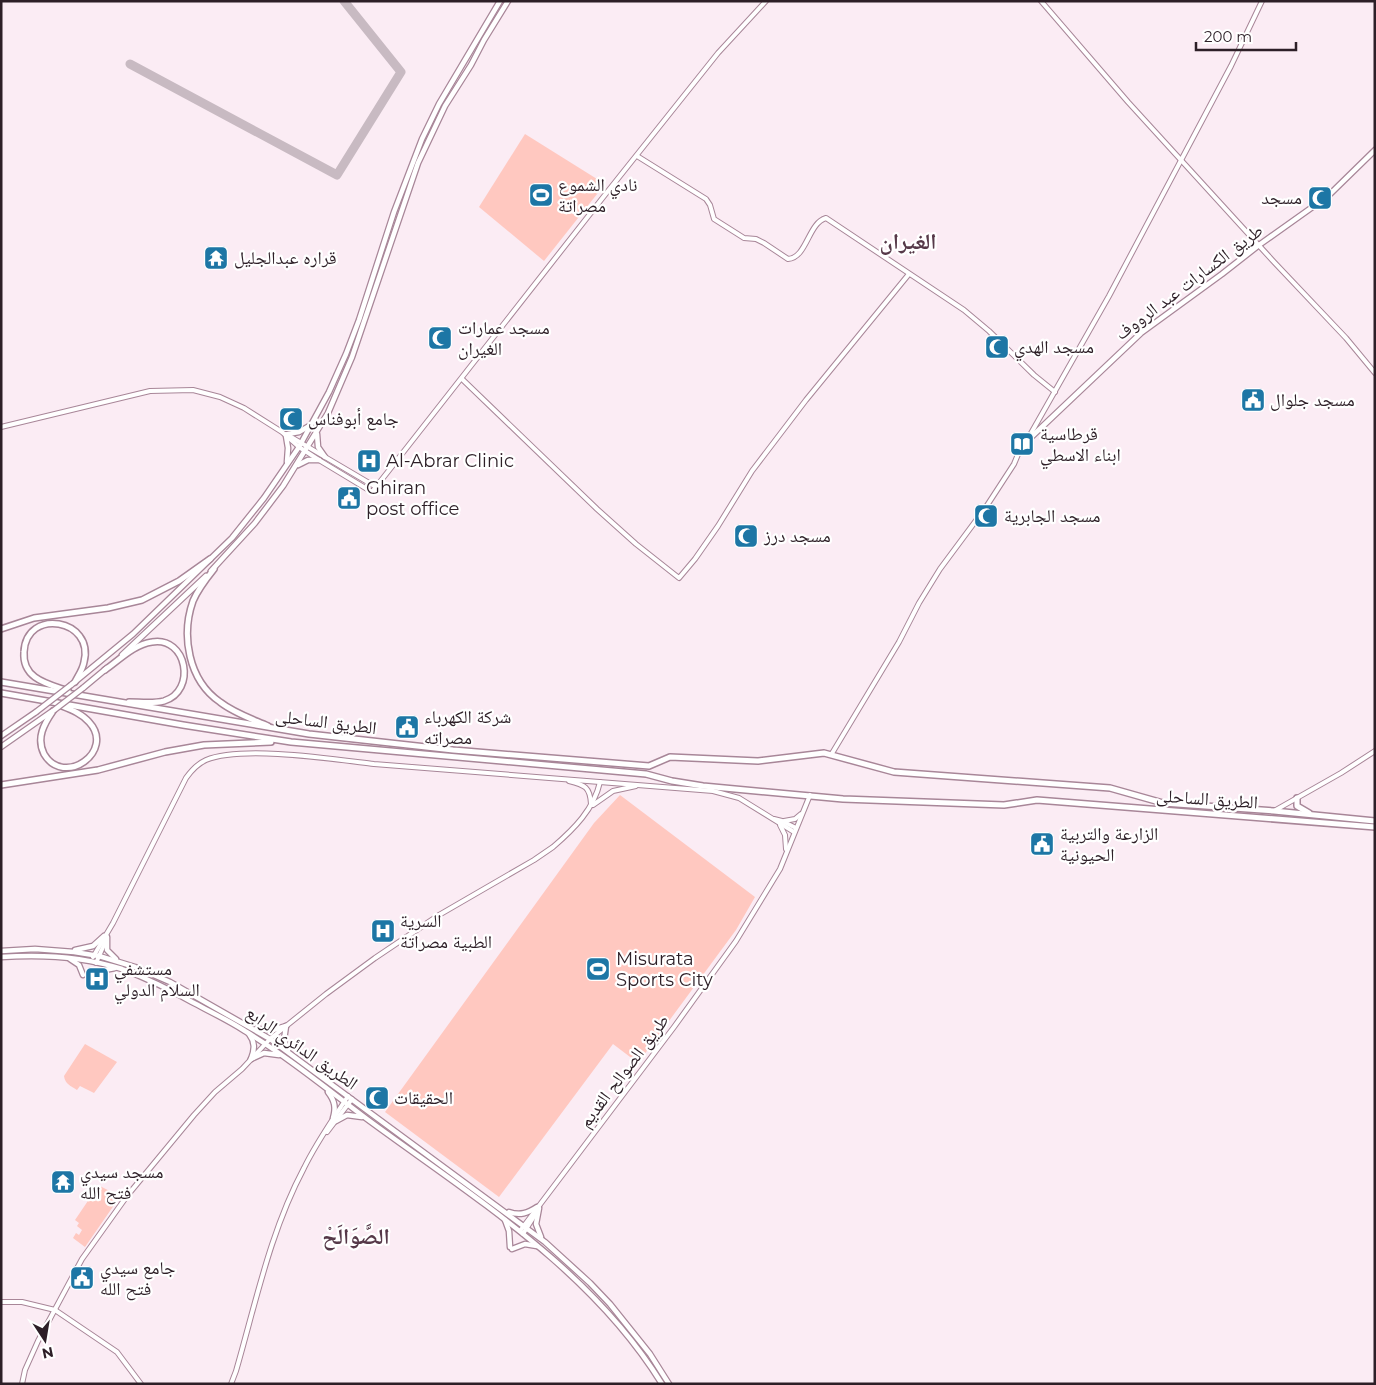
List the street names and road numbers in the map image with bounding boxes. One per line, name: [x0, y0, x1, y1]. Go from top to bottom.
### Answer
street label: طريق الكسارات عبد الرووف: [1111, 219, 1267, 345]
street label: الطريق الساحلى: [274, 705, 378, 739]
street label: الطريق الساحلى: [1155, 784, 1259, 814]
street label: الطريق الدائري الرابع: [240, 1001, 362, 1098]
street label: طريق الصوالح القديم: [574, 1010, 675, 1133]

